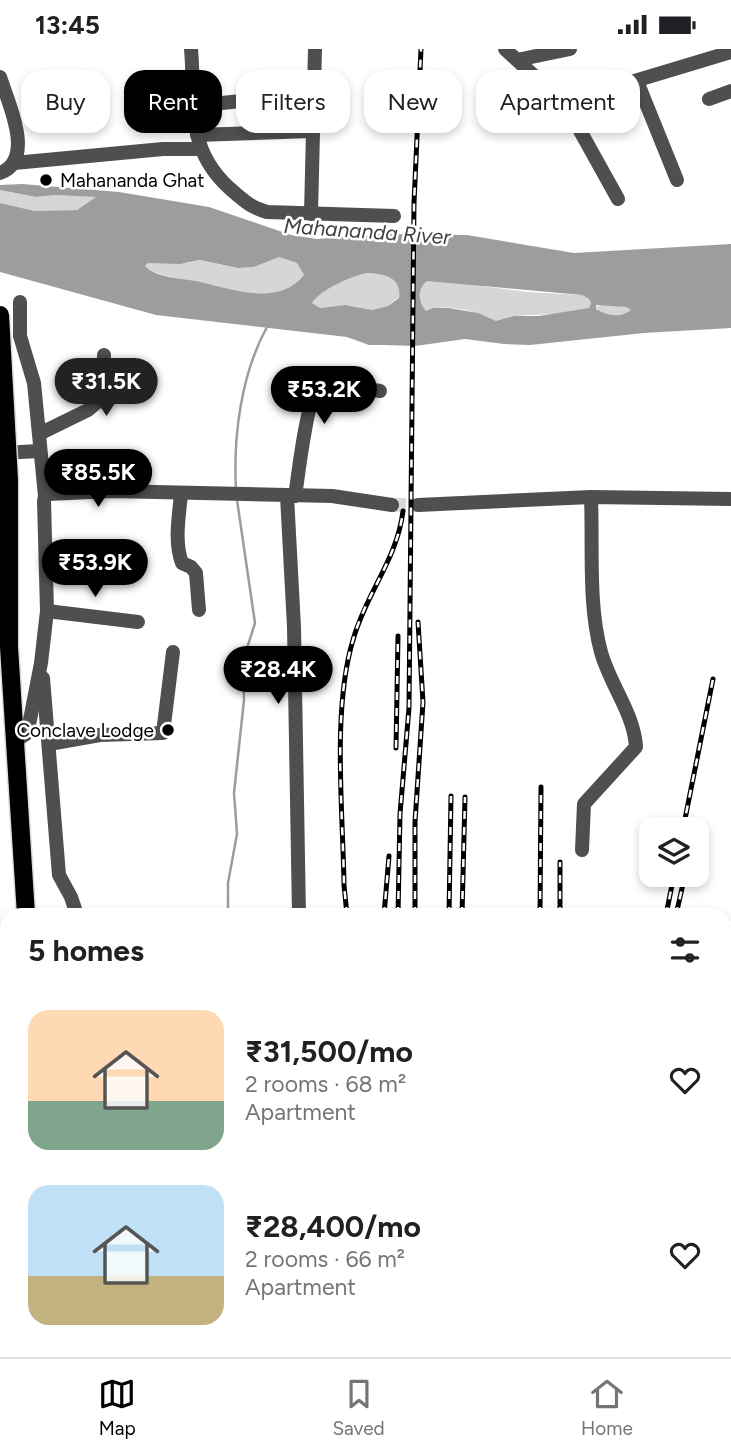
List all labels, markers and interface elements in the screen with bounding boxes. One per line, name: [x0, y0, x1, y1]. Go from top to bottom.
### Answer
text: 13:45: [35, 9, 100, 41]
chip: Buy: [21, 70, 110, 133]
chip: Rent: [124, 70, 222, 133]
chip: Filters: [236, 70, 350, 133]
chip: New: [364, 70, 462, 133]
chip: Apartment: [476, 70, 640, 133]
place label: Mahananda Ghat: [60, 169, 204, 192]
marker: Mahananda Ghat: [38, 172, 54, 188]
water label: Mahananda River: [283, 213, 452, 249]
pin: ₹31.5K: [49, 359, 163, 418]
text: ₹31.5K: [71, 367, 141, 395]
pin: ₹53.2K: [267, 367, 381, 426]
text: ₹53.2K: [287, 375, 361, 403]
pin: ₹85.5K: [41, 449, 155, 509]
text: ₹85.5K: [60, 458, 136, 486]
pin: ₹53.9K: [38, 539, 152, 599]
text: ₹53.9K: [58, 548, 132, 576]
pin: ₹28.4K: [221, 647, 335, 706]
text: ₹28.4K: [240, 655, 316, 683]
place label: Conclave Lodge: [16, 719, 154, 742]
marker: Conclave Lodge: [160, 722, 176, 738]
map controls: [639, 817, 709, 887]
button: layers: [639, 817, 709, 887]
icon: filters: [666, 931, 704, 969]
text: 5 homes: [28, 932, 144, 969]
text: ₹31,500/mo: [245, 1033, 413, 1070]
icon: home: [84, 1038, 168, 1122]
icon: heart: [666, 1061, 704, 1099]
text: 2 rooms · 68 m²: [245, 1070, 406, 1098]
text: Apartment: [245, 1098, 356, 1126]
text: ₹28,400/mo: [245, 1208, 421, 1245]
icon: home: [84, 1213, 168, 1297]
icon: heart: [666, 1236, 704, 1274]
text: 2 rooms · 66 m²: [245, 1245, 405, 1273]
text: Apartment: [245, 1273, 356, 1301]
tab: Map: [98, 1375, 136, 1440]
tab: Saved: [332, 1375, 385, 1440]
tab: Home: [581, 1375, 633, 1440]

